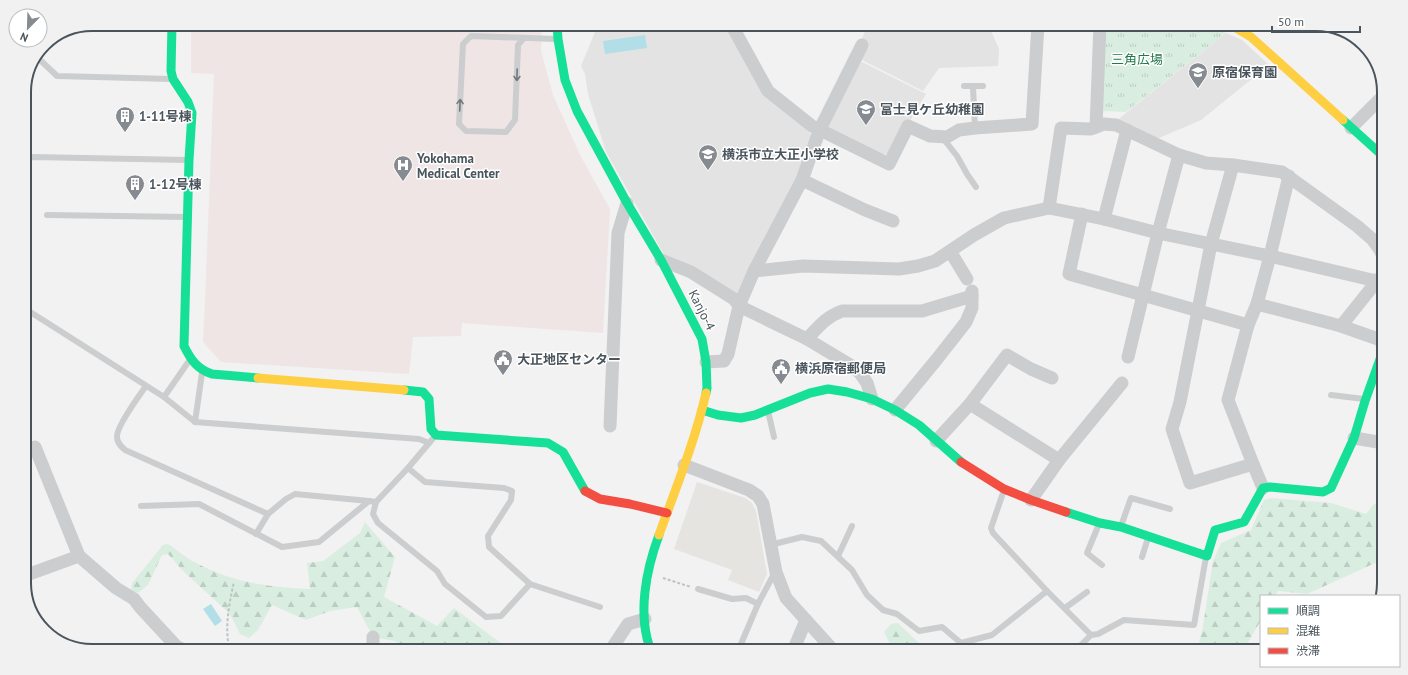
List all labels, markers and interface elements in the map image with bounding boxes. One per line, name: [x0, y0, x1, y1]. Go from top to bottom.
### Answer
north arrow: [8, 8, 48, 48]
scale bar: [1272, 8, 1360, 34]
text: 50 m: [1278, 14, 1304, 29]
text: N: [18, 29, 30, 45]
park label: 三角広場: [1111, 51, 1163, 68]
school or university icon: 原宿保育園: [1187, 61, 1209, 89]
place label: 原宿保育園: [1212, 64, 1277, 81]
one-way arrow: [513, 68, 521, 81]
school or university icon: 富士見ケ丘幼稚園: [855, 98, 877, 126]
one-way arrow: [456, 99, 464, 112]
place label: 富士見ケ丘幼稚園: [880, 101, 984, 118]
building icon: 1-11号棟: [114, 105, 136, 133]
place label: 1-11号棟: [139, 108, 192, 125]
school or university icon: 横浜市立大正小学校: [697, 143, 719, 171]
place label: 横浜市立大正小学校: [722, 146, 839, 163]
place label: Yokohama Medical Center: [416, 150, 500, 182]
hospital icon: Yokohama Medical Center: [392, 154, 414, 182]
building icon: 1-12号棟: [124, 173, 146, 201]
place label: 1-12号棟: [149, 176, 202, 193]
street label: Kanjo-4: [685, 287, 719, 333]
public building icon: 大正地区センター: [492, 348, 514, 376]
place label: 大正地区センター: [517, 351, 621, 368]
public building icon: 横浜原宿郵便局: [770, 357, 792, 385]
place label: 横浜原宿郵便局: [795, 360, 886, 377]
legend: [1260, 595, 1400, 667]
text: 順調: [1296, 603, 1320, 618]
text: 混雑: [1296, 623, 1320, 638]
text: 渋滞: [1296, 643, 1320, 658]

